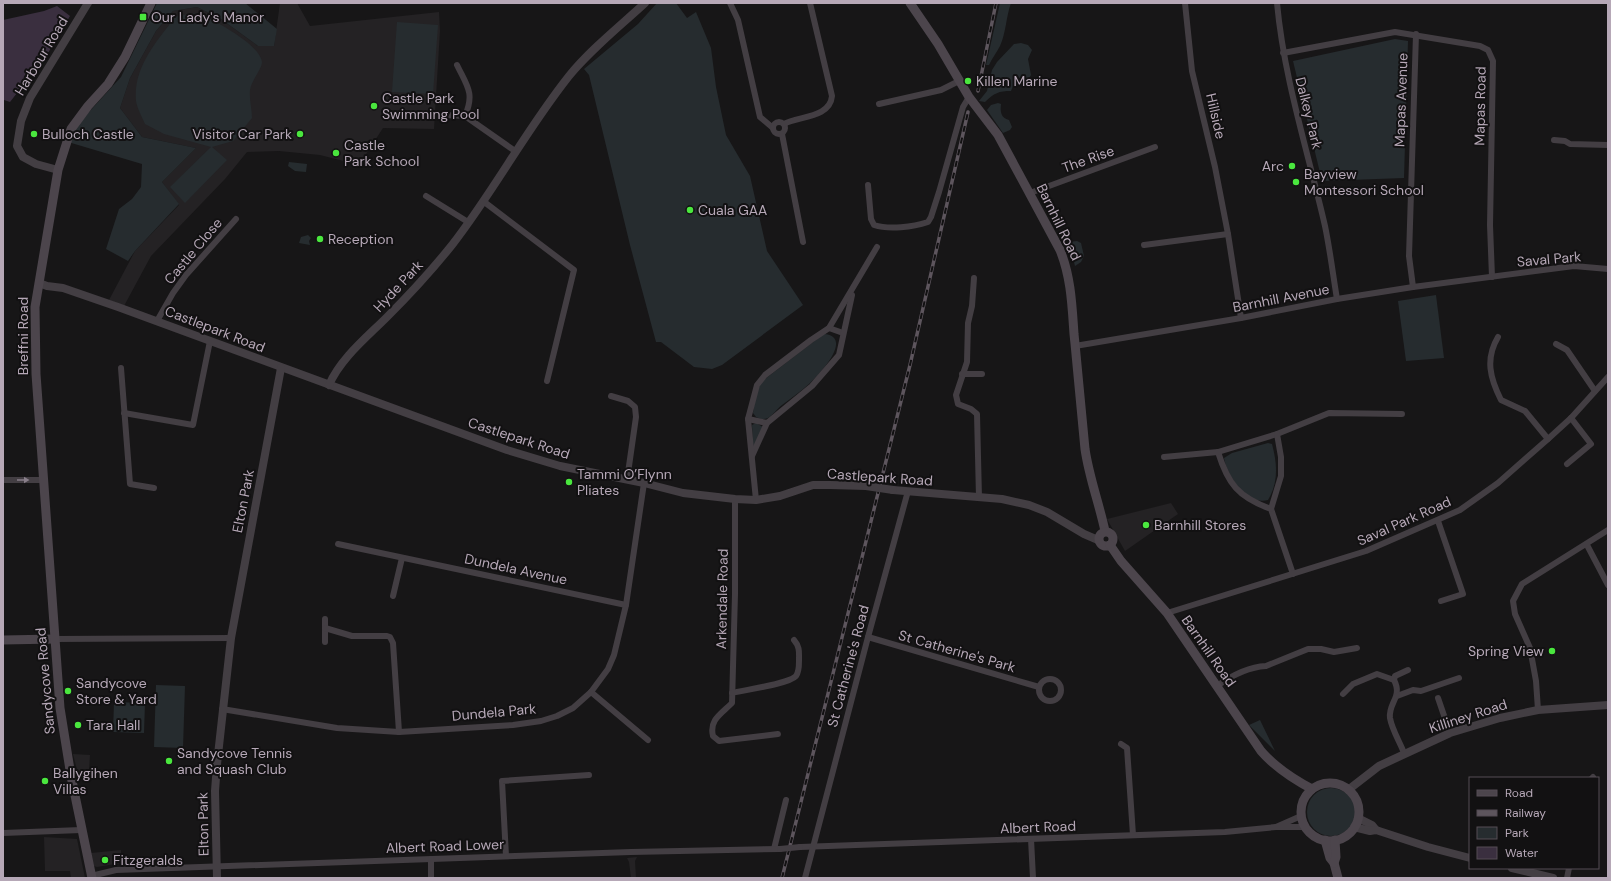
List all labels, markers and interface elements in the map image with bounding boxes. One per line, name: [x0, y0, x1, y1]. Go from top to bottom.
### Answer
place label: Our Lady's Manor: [151, 8, 264, 26]
marker: Our Lady's Manor: [138, 12, 148, 22]
street label: Harbour Road: [10, 13, 72, 99]
street label: Mapas Avenue: [1390, 53, 1412, 147]
street label: Mapas Road: [1470, 66, 1490, 146]
place label: Killen Marine: [976, 72, 1057, 90]
street label: Dalkey Park: [1291, 75, 1327, 151]
marker: Killen Marine: [963, 76, 973, 86]
place label: Castle Park Swimming Pool: [382, 89, 479, 123]
street label: Hillside: [1202, 91, 1230, 141]
marker: Castle Park Swimming Pool: [369, 101, 379, 111]
place label: Bulloch Castle: [42, 125, 134, 143]
place label: Visitor Car Park: [192, 125, 292, 143]
marker: Bulloch Castle: [29, 129, 39, 139]
marker: Visitor Car Park: [295, 129, 305, 139]
place label: Castle Park School: [344, 136, 419, 170]
street label: The Rise: [1059, 141, 1117, 177]
marker: Castle Park School: [331, 148, 341, 158]
place label: Arc: [1262, 157, 1284, 175]
marker: Arc: [1287, 161, 1297, 171]
place label: Bayview Montessori School: [1304, 165, 1424, 199]
marker: Bayview Montessori School: [1291, 177, 1301, 187]
street label: Barnhill Road: [1033, 181, 1085, 263]
place label: Cuala GAA: [698, 201, 767, 219]
marker: Cuala GAA: [685, 205, 695, 215]
street label: Castle Close: [160, 214, 226, 288]
place label: Reception: [328, 230, 393, 248]
marker: Reception: [315, 234, 325, 244]
street label: Saval Park: [1516, 247, 1582, 271]
street label: Hyde Park: [369, 256, 427, 316]
street label: Barnhill Avenue: [1231, 280, 1331, 316]
street label: Breffni Road: [14, 297, 32, 375]
street label: Castlepark Road: [162, 302, 268, 356]
street label: Castlepark Road: [466, 413, 572, 463]
street label: Castlepark Road: [827, 464, 933, 490]
place label: Tammi O’Flynn Pliates: [577, 465, 672, 499]
street label: Elton Park: [228, 468, 258, 534]
one-way arrow: [17, 477, 30, 483]
marker: Tammi O’Flynn Pliates: [564, 477, 574, 487]
street label: Saval Park Road: [1354, 492, 1454, 550]
place label: Barnhill Stores: [1154, 516, 1246, 534]
marker: Barnhill Stores: [1141, 520, 1151, 530]
street label: Arkendale Road: [712, 548, 732, 650]
street label: Dundela Avenue: [463, 549, 569, 589]
street label: St Catherine's Road: [823, 603, 873, 729]
street label: Barnhill Road: [1178, 612, 1240, 690]
street label: St Catherine's Park: [896, 626, 1018, 676]
street label: Sandycove Road: [31, 627, 59, 735]
place label: Spring View: [1468, 642, 1544, 660]
marker: Spring View: [1547, 646, 1557, 656]
place label: Sandycove Store & Yard: [76, 674, 157, 708]
marker: Sandycove Store & Yard: [63, 686, 73, 696]
street label: Killiney Road: [1427, 695, 1509, 737]
street label: Dundela Park: [451, 699, 537, 725]
place label: Tara Hall: [86, 716, 140, 734]
marker: Tara Hall: [73, 720, 83, 730]
place label: Sandycove Tennis and Squash Club: [177, 744, 292, 778]
marker: Sandycove Tennis and Squash Club: [164, 756, 174, 766]
place label: Ballygihen Villas: [53, 764, 118, 798]
marker: Ballygihen Villas: [40, 776, 50, 786]
legend: [1469, 777, 1599, 869]
text: Road: [1505, 785, 1533, 801]
street label: Elton Park: [193, 792, 213, 856]
text: Railway: [1505, 805, 1546, 821]
street label: Albert Road: [1000, 817, 1076, 837]
text: Park: [1505, 825, 1529, 841]
street label: Albert Road Lower: [385, 835, 505, 857]
text: Water: [1505, 845, 1539, 861]
place label: Fitzgeralds: [113, 851, 183, 869]
marker: Fitzgeralds: [100, 855, 110, 865]

